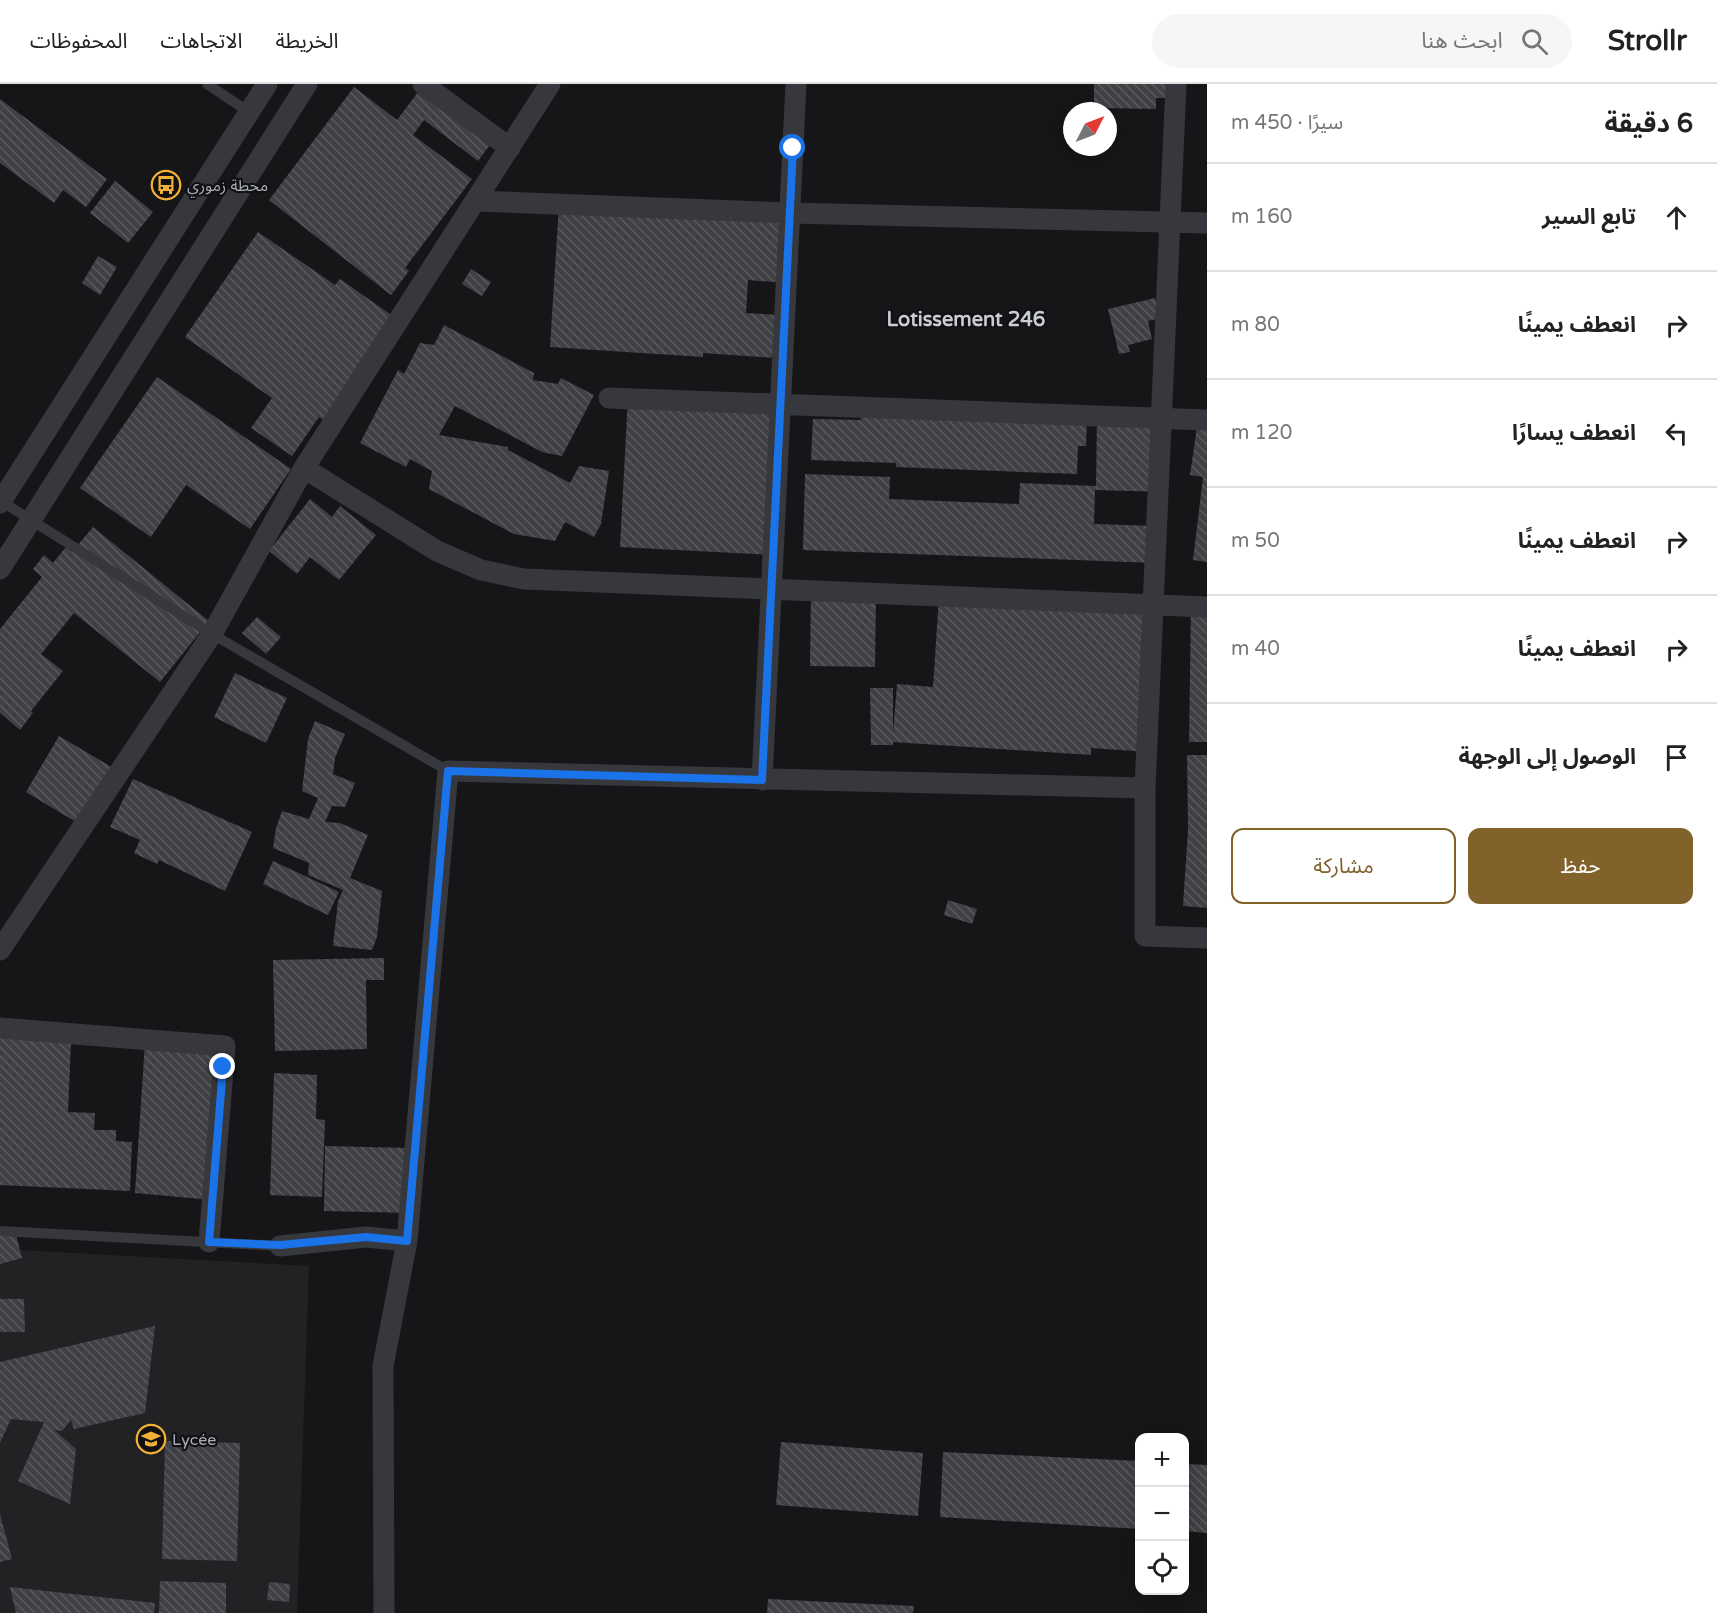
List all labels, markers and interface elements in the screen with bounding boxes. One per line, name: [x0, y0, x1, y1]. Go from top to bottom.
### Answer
search box: [1152, 14, 1572, 68]
text: Strollr: [1608, 24, 1687, 58]
icon: search: [1518, 25, 1551, 58]
text: ابحث هنا: [1421, 28, 1503, 54]
text: المحفوظات: [30, 29, 127, 54]
text: الاتجاهات: [160, 29, 242, 54]
text: الخريطة: [275, 29, 338, 54]
north arrow: [1063, 102, 1117, 156]
text: 6 دقيقة: [1604, 108, 1693, 139]
text: سيرًا · 450 m: [1231, 111, 1343, 135]
route start: [779, 134, 805, 160]
bus stop icon: محطة زموري: [150, 169, 182, 201]
place label: محطة زموري: [187, 176, 268, 198]
icon: ahead: [1660, 201, 1693, 234]
text: تابع السير: [1542, 204, 1636, 230]
text: 160 m: [1231, 205, 1292, 229]
district label: Lotissement 246: [887, 308, 1045, 332]
icon: right: [1660, 309, 1693, 342]
text: انعطف يمينًا: [1518, 312, 1636, 338]
text: 80 m: [1231, 313, 1280, 337]
icon: left: [1660, 417, 1693, 450]
text: انعطف يسارًا: [1512, 420, 1636, 446]
text: 120 m: [1231, 421, 1292, 445]
icon: right: [1660, 525, 1693, 558]
text: انعطف يمينًا: [1518, 528, 1636, 554]
text: 50 m: [1231, 529, 1280, 553]
icon: right: [1660, 633, 1693, 666]
text: انعطف يمينًا: [1518, 636, 1636, 662]
text: 40 m: [1231, 637, 1280, 661]
icon: arrive: [1660, 741, 1693, 774]
text: الوصول إلى الوجهة: [1458, 744, 1636, 770]
button: مشاركة: [1231, 828, 1456, 904]
button: حفظ: [1468, 828, 1693, 904]
route end: [209, 1053, 235, 1079]
school or university icon: Lycée: [135, 1423, 167, 1455]
place label: Lycée: [172, 1430, 216, 1450]
map controls: [1135, 1433, 1189, 1595]
button: +: [1135, 1433, 1189, 1487]
button: −: [1135, 1487, 1189, 1541]
button: locate: [1135, 1541, 1189, 1595]

